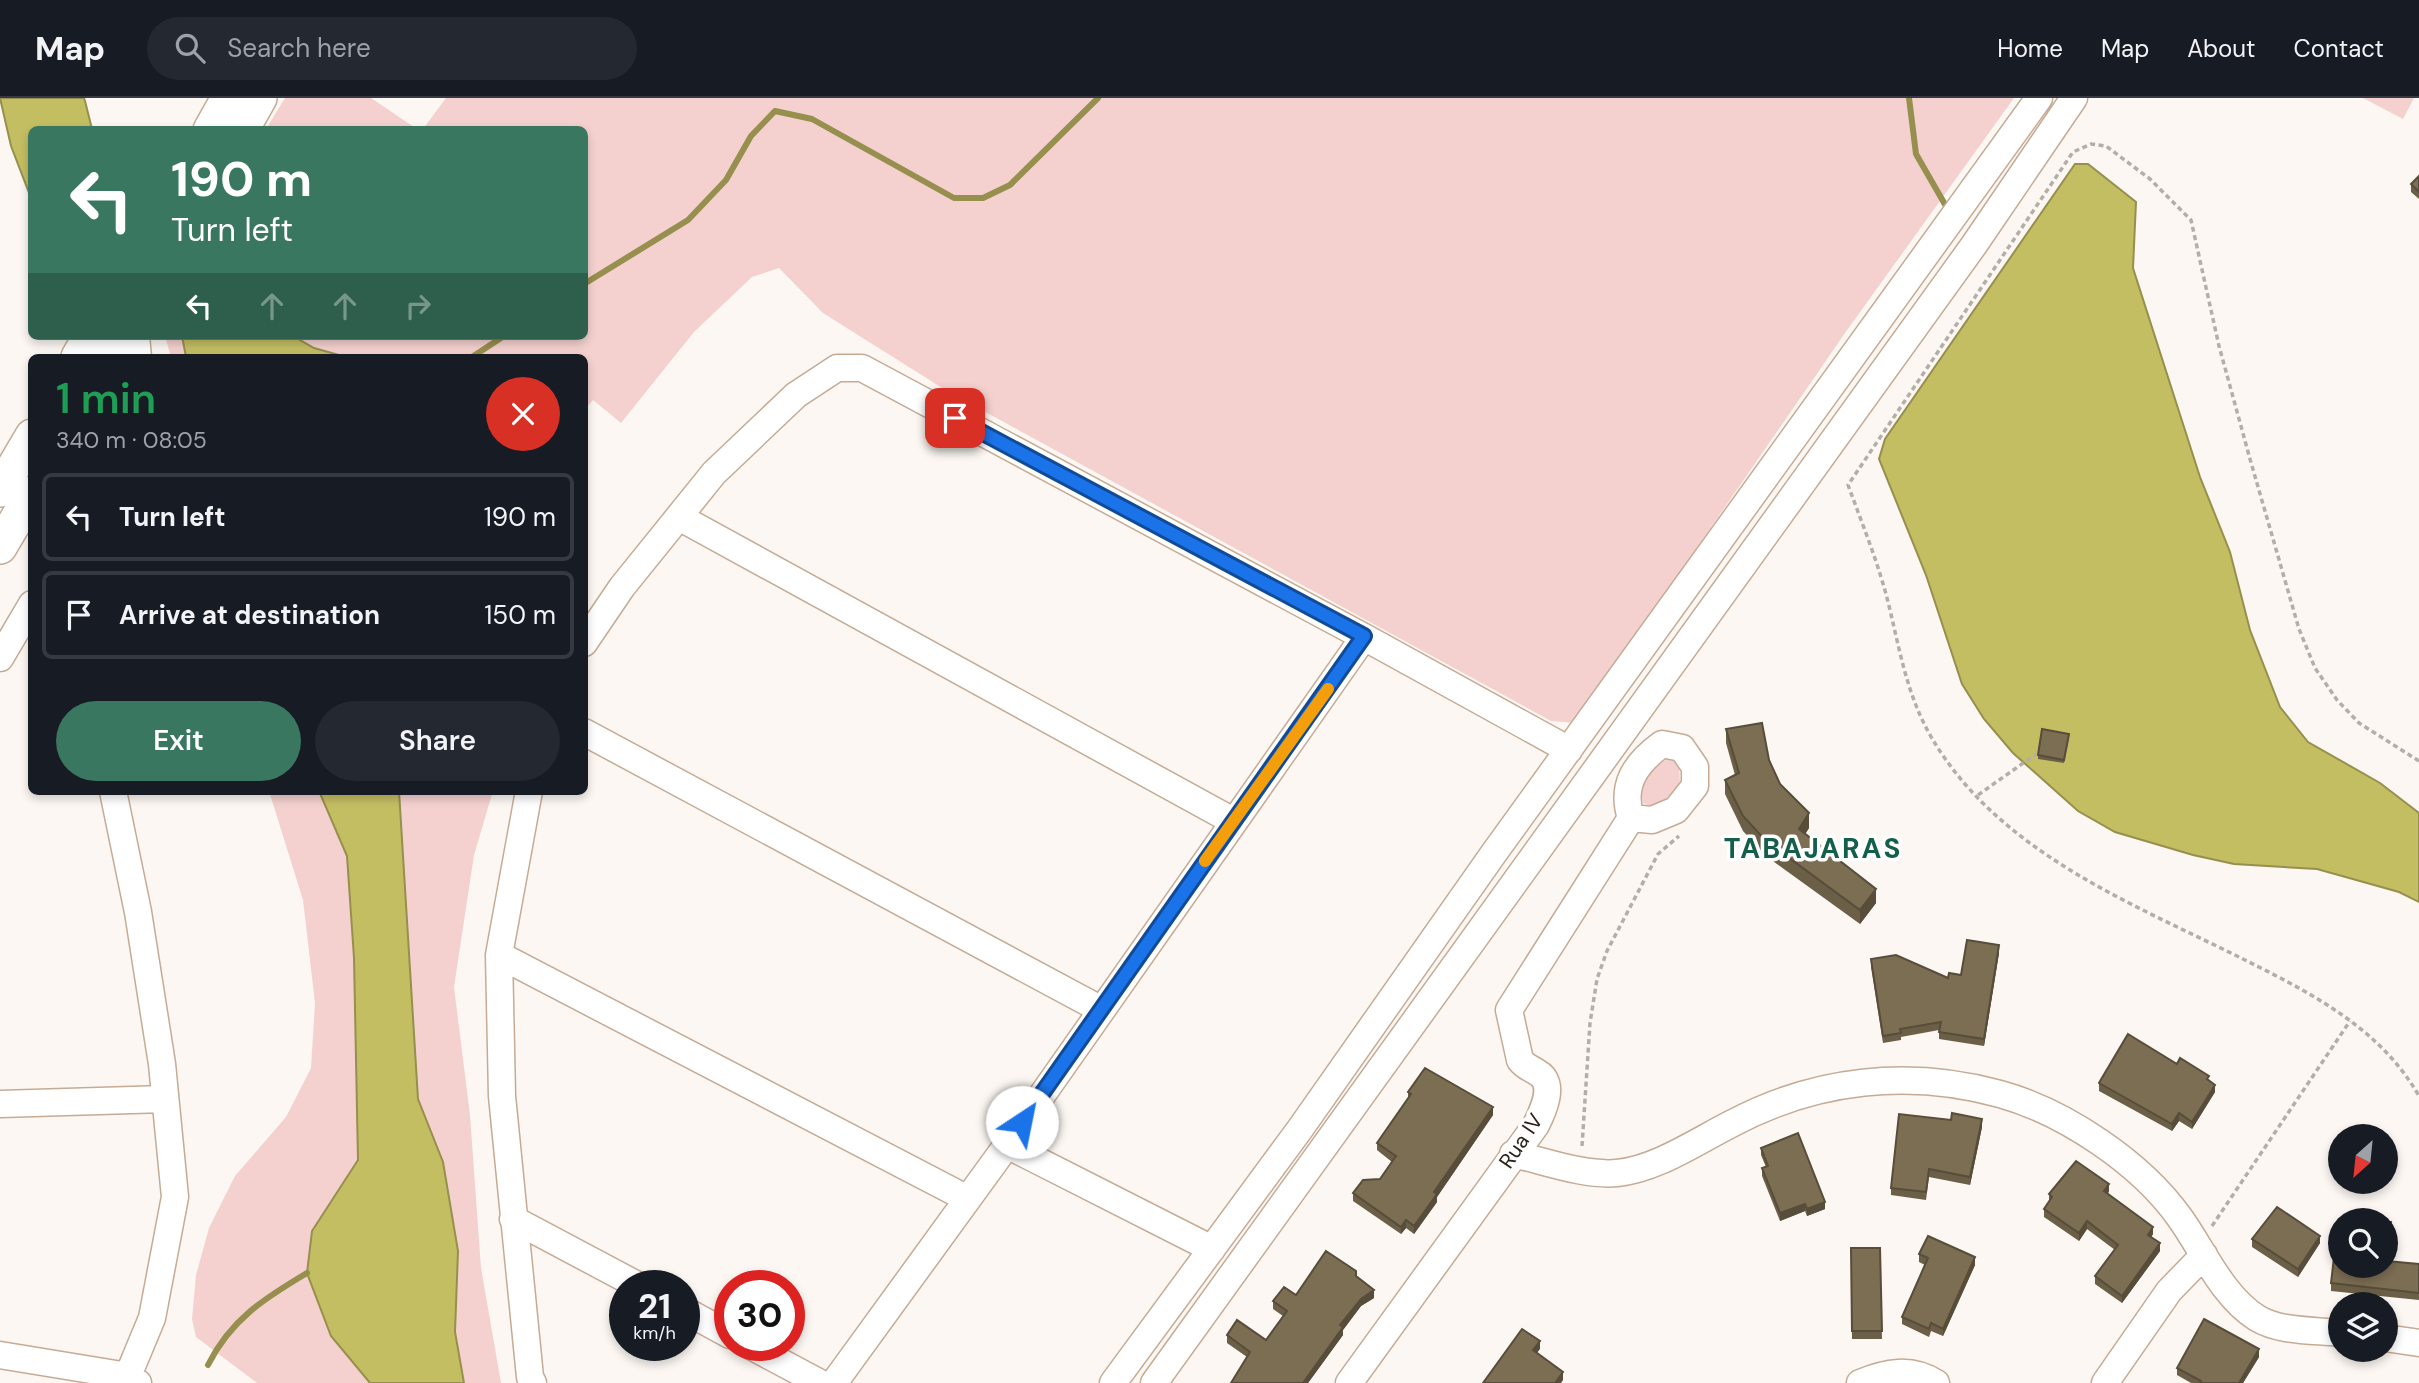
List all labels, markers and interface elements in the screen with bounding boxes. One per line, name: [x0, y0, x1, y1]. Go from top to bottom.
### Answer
search box: [147, 17, 637, 80]
text: Map: [35, 27, 105, 70]
icon: search: [171, 29, 209, 67]
text: Search here: [227, 31, 371, 65]
text: Home: [1997, 33, 2063, 64]
text: Map: [2101, 33, 2149, 64]
text: About: [2187, 33, 2256, 64]
text: Contact: [2294, 33, 2384, 64]
text: 190 m: [171, 147, 312, 211]
icon: left: [56, 154, 147, 245]
text: Turn left: [171, 209, 293, 251]
icon: left: [180, 287, 218, 325]
icon: ahead: [253, 287, 291, 325]
icon: ahead: [326, 287, 364, 325]
icon: right: [399, 287, 437, 325]
text: 1 min: [56, 371, 156, 426]
button: close: [486, 377, 560, 451]
pin: [925, 388, 985, 448]
icon: arrive: [936, 399, 974, 437]
text: 340 m · 08:05: [56, 425, 207, 455]
icon: left: [60, 498, 98, 536]
text: Turn left: [119, 500, 226, 534]
text: 190 m: [484, 500, 556, 534]
icon: arrive: [60, 596, 98, 634]
text: Arrive at destination: [119, 598, 380, 632]
text: 150 m: [484, 598, 556, 632]
button: Exit: [56, 701, 301, 781]
button: Share: [315, 701, 560, 781]
district label: TABAJARAS: [1724, 830, 1902, 867]
position arrow: [985, 1085, 1059, 1159]
street label: Rua IV: [1492, 1108, 1550, 1174]
north arrow: [2328, 1124, 2398, 1194]
map controls: [2328, 1124, 2398, 1362]
button: search: [2328, 1208, 2398, 1278]
speed limit sign: 30: [714, 1270, 805, 1361]
text: 21: [638, 1283, 671, 1329]
button: layers: [2328, 1292, 2398, 1362]
text: km/h: [633, 1321, 676, 1345]

